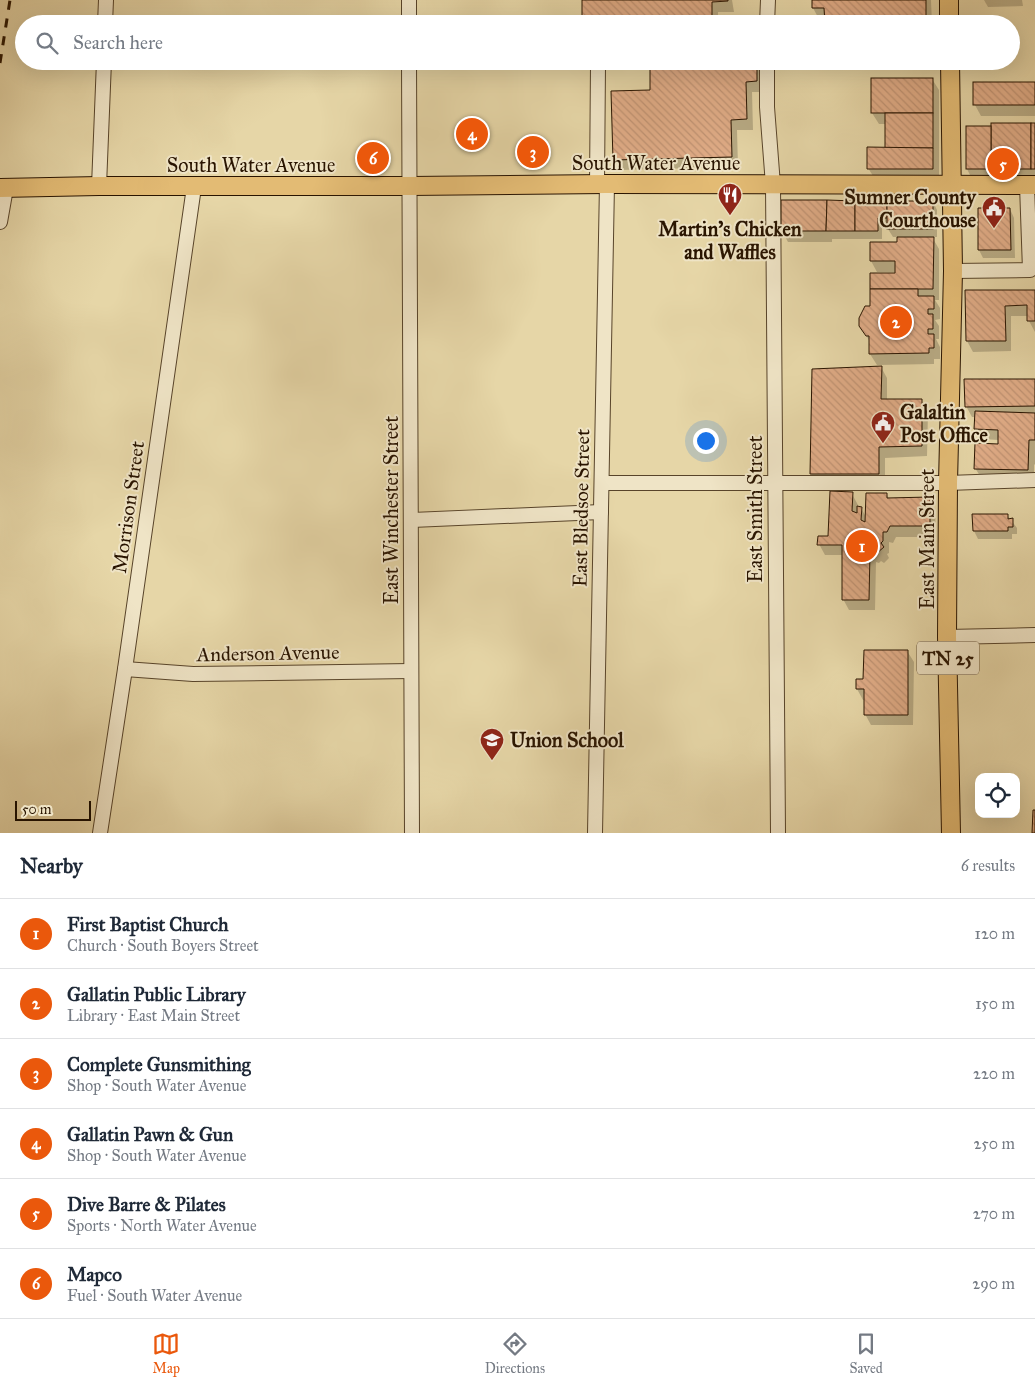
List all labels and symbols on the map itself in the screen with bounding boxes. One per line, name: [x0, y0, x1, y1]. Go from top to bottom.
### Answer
pin: 4: [456, 115, 488, 153]
pin: 3: [517, 133, 549, 171]
pin: 6: [357, 139, 389, 177]
pin: 5: [987, 145, 1019, 183]
street label: South Water Avenue: [572, 151, 740, 175]
street label: South Water Avenue: [167, 153, 335, 177]
restaurant icon: Martin's Chicken and Waffles: [717, 182, 743, 216]
place label: Sumner County Courthouse: [844, 185, 978, 232]
public building icon: Sumner County Courthouse: [981, 195, 1007, 229]
place label: Martin's Chicken and Waffles: [658, 217, 802, 264]
pin: 2: [880, 303, 912, 341]
place label: Galaltin Post Office: [900, 400, 988, 447]
public building icon: Galaltin Post Office: [870, 410, 896, 444]
street label: East Winchester Street: [379, 416, 403, 604]
your location: [693, 428, 719, 454]
street label: East Bledsoe Street: [568, 429, 594, 587]
street label: East Smith Street: [743, 435, 767, 583]
street label: Morrison Street: [107, 439, 149, 575]
street label: East Main Street: [915, 469, 939, 609]
pin: 1: [846, 527, 878, 565]
street label: Anderson Avenue: [195, 640, 340, 666]
road number: TN 25: [917, 641, 979, 674]
school or university icon: Union School: [479, 727, 505, 761]
place label: Union School: [510, 728, 624, 752]
scale bar: [15, 798, 91, 821]

